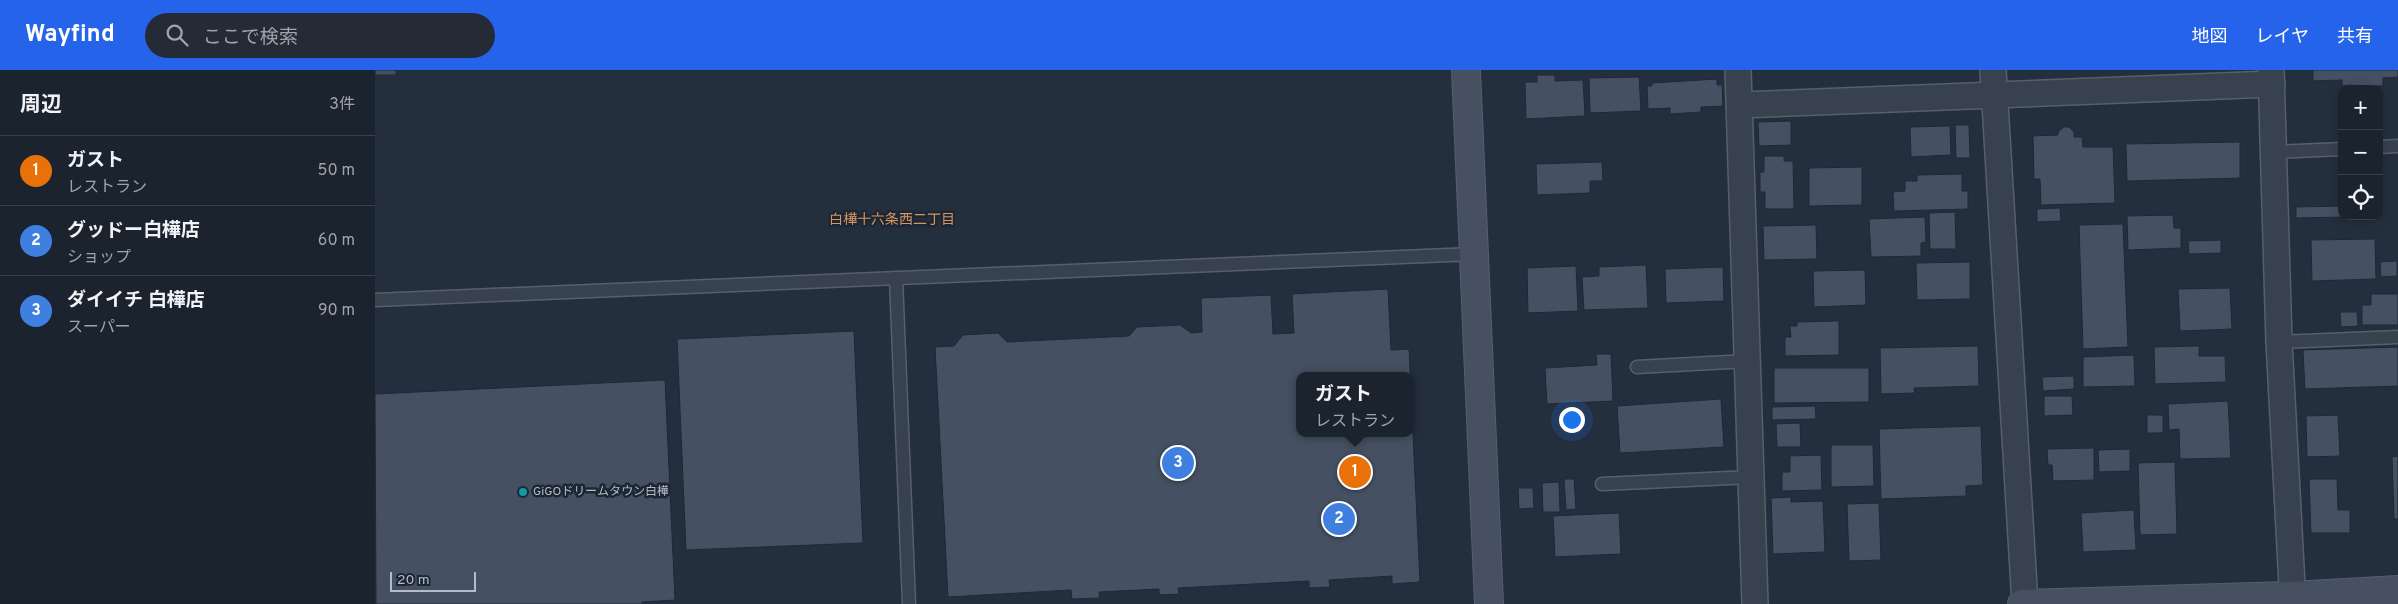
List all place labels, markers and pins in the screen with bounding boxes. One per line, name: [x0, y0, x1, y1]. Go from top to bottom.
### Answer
pin: 3: [1162, 444, 1194, 482]
pin: 1: [1339, 453, 1371, 491]
place label: GiGOドリームタウン白樺: [533, 484, 669, 500]
marker: GiGOドリームタウン白樺: [517, 486, 529, 498]
pin: 2: [1323, 500, 1355, 538]

